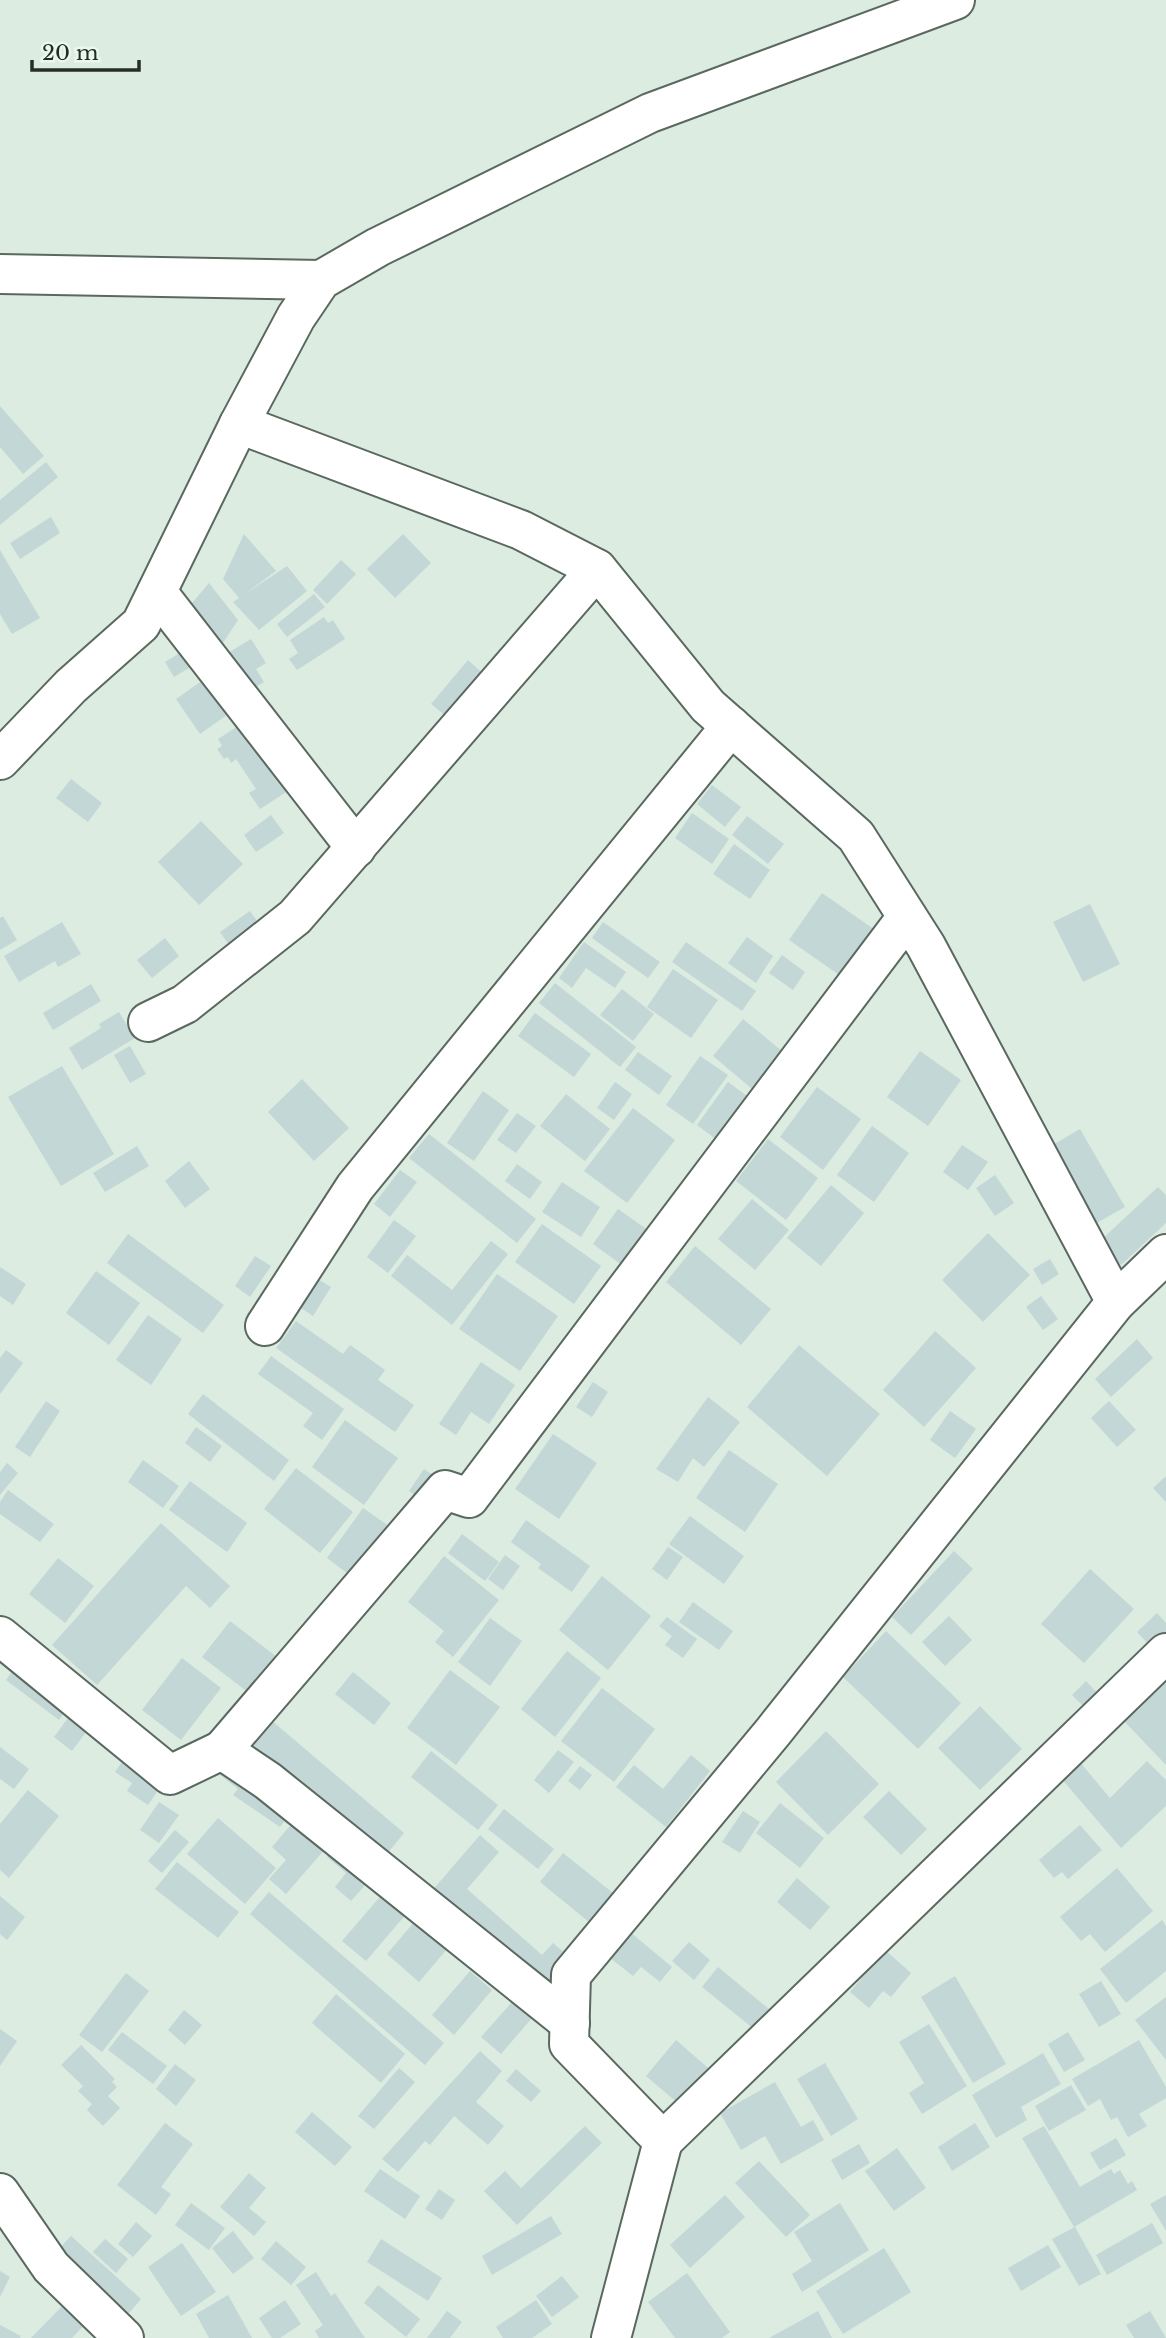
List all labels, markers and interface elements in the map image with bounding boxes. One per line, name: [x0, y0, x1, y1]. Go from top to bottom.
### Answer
scale bar: [32, 28, 138, 72]
text: 20 m: [42, 40, 99, 66]

